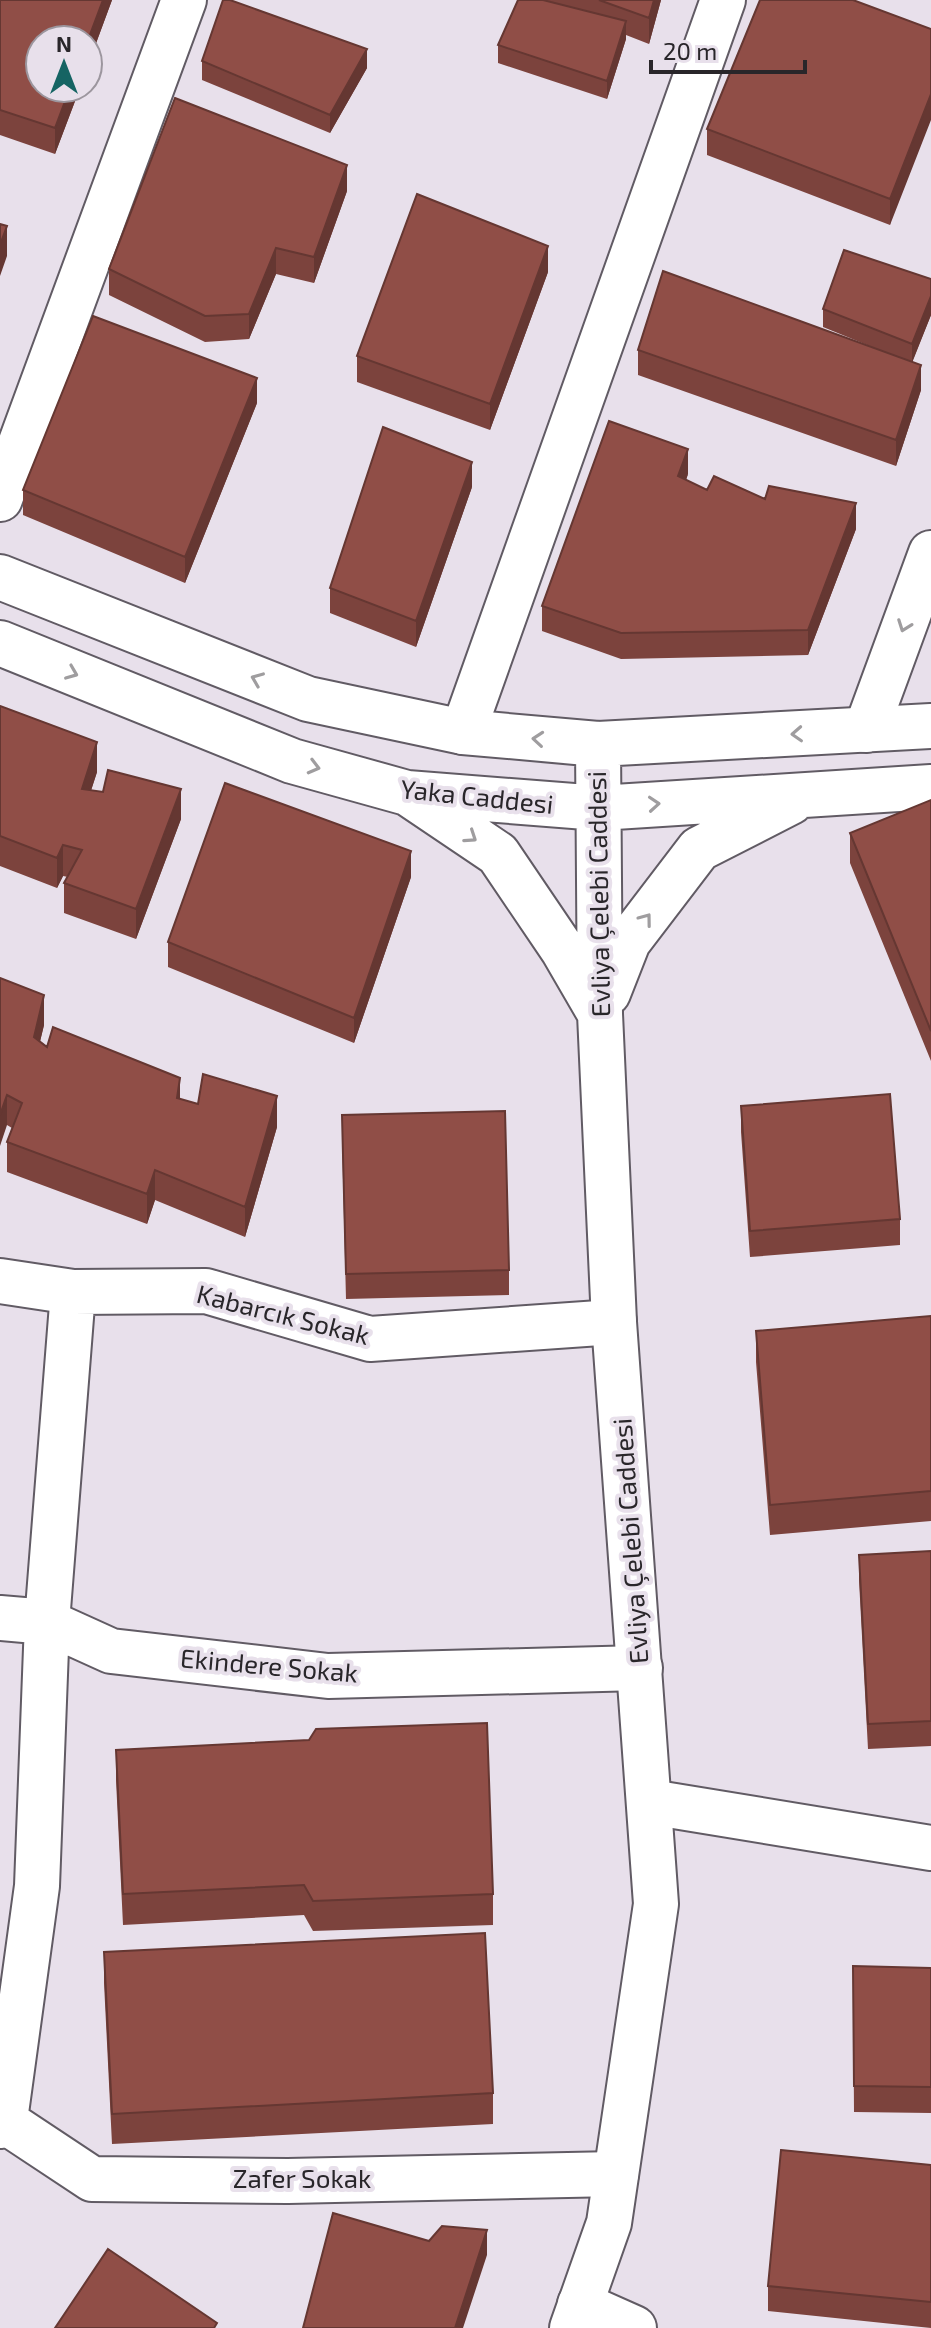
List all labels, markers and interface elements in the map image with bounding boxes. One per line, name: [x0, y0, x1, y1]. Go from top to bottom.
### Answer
north arrow: [24, 24, 104, 104]
scale bar: [651, 24, 805, 74]
text: N: [56, 30, 72, 56]
text: 20 m: [663, 36, 717, 65]
one-way arrow: [897, 618, 914, 632]
one-way arrow: [64, 663, 78, 679]
one-way arrow: [251, 672, 265, 689]
one-way arrow: [790, 725, 803, 742]
one-way arrow: [531, 731, 544, 748]
one-way arrow: [307, 758, 321, 775]
street label: Evliya Çelebi Caddesi: [580, 771, 617, 1017]
street label: Yaka Caddesi: [399, 772, 555, 819]
one-way arrow: [648, 796, 661, 813]
one-way arrow: [463, 827, 477, 842]
one-way arrow: [636, 913, 650, 928]
street label: Kabarcık Sokak: [194, 1277, 373, 1350]
street label: Evliya Çelebi Caddesi: [605, 1417, 656, 1665]
street label: Ekindere Sokak: [179, 1641, 359, 1688]
street label: Zafer Sokak: [233, 2162, 371, 2193]

